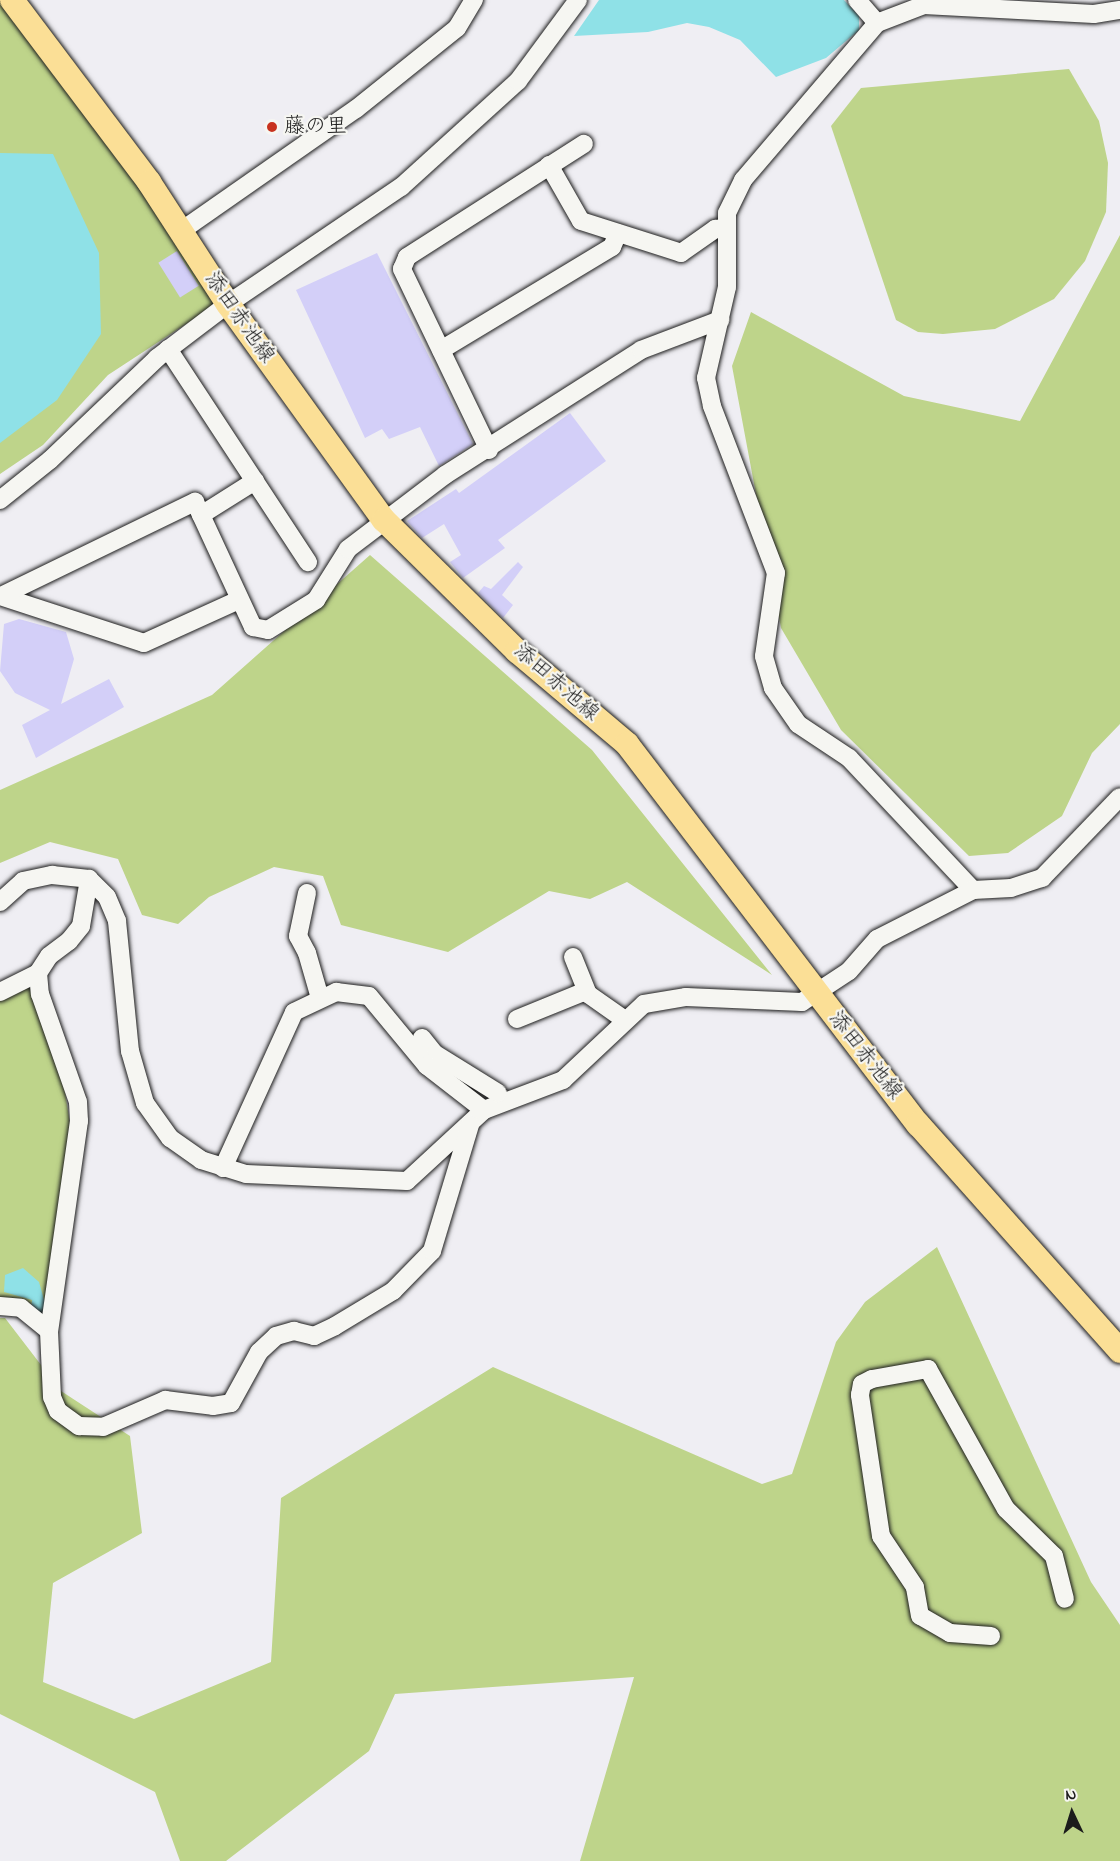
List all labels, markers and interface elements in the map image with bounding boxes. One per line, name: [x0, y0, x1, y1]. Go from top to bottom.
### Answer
place label: 藤の里: [284, 114, 347, 140]
marker: 藤の里: [265, 120, 279, 134]
street label: 添田赤池線: [199, 268, 279, 368]
street label: 添田赤池線: [508, 639, 604, 727]
street label: 添田赤池線: [823, 1007, 907, 1105]
north arrow: [1042, 1783, 1102, 1843]
text: N: [1065, 1783, 1077, 1807]

